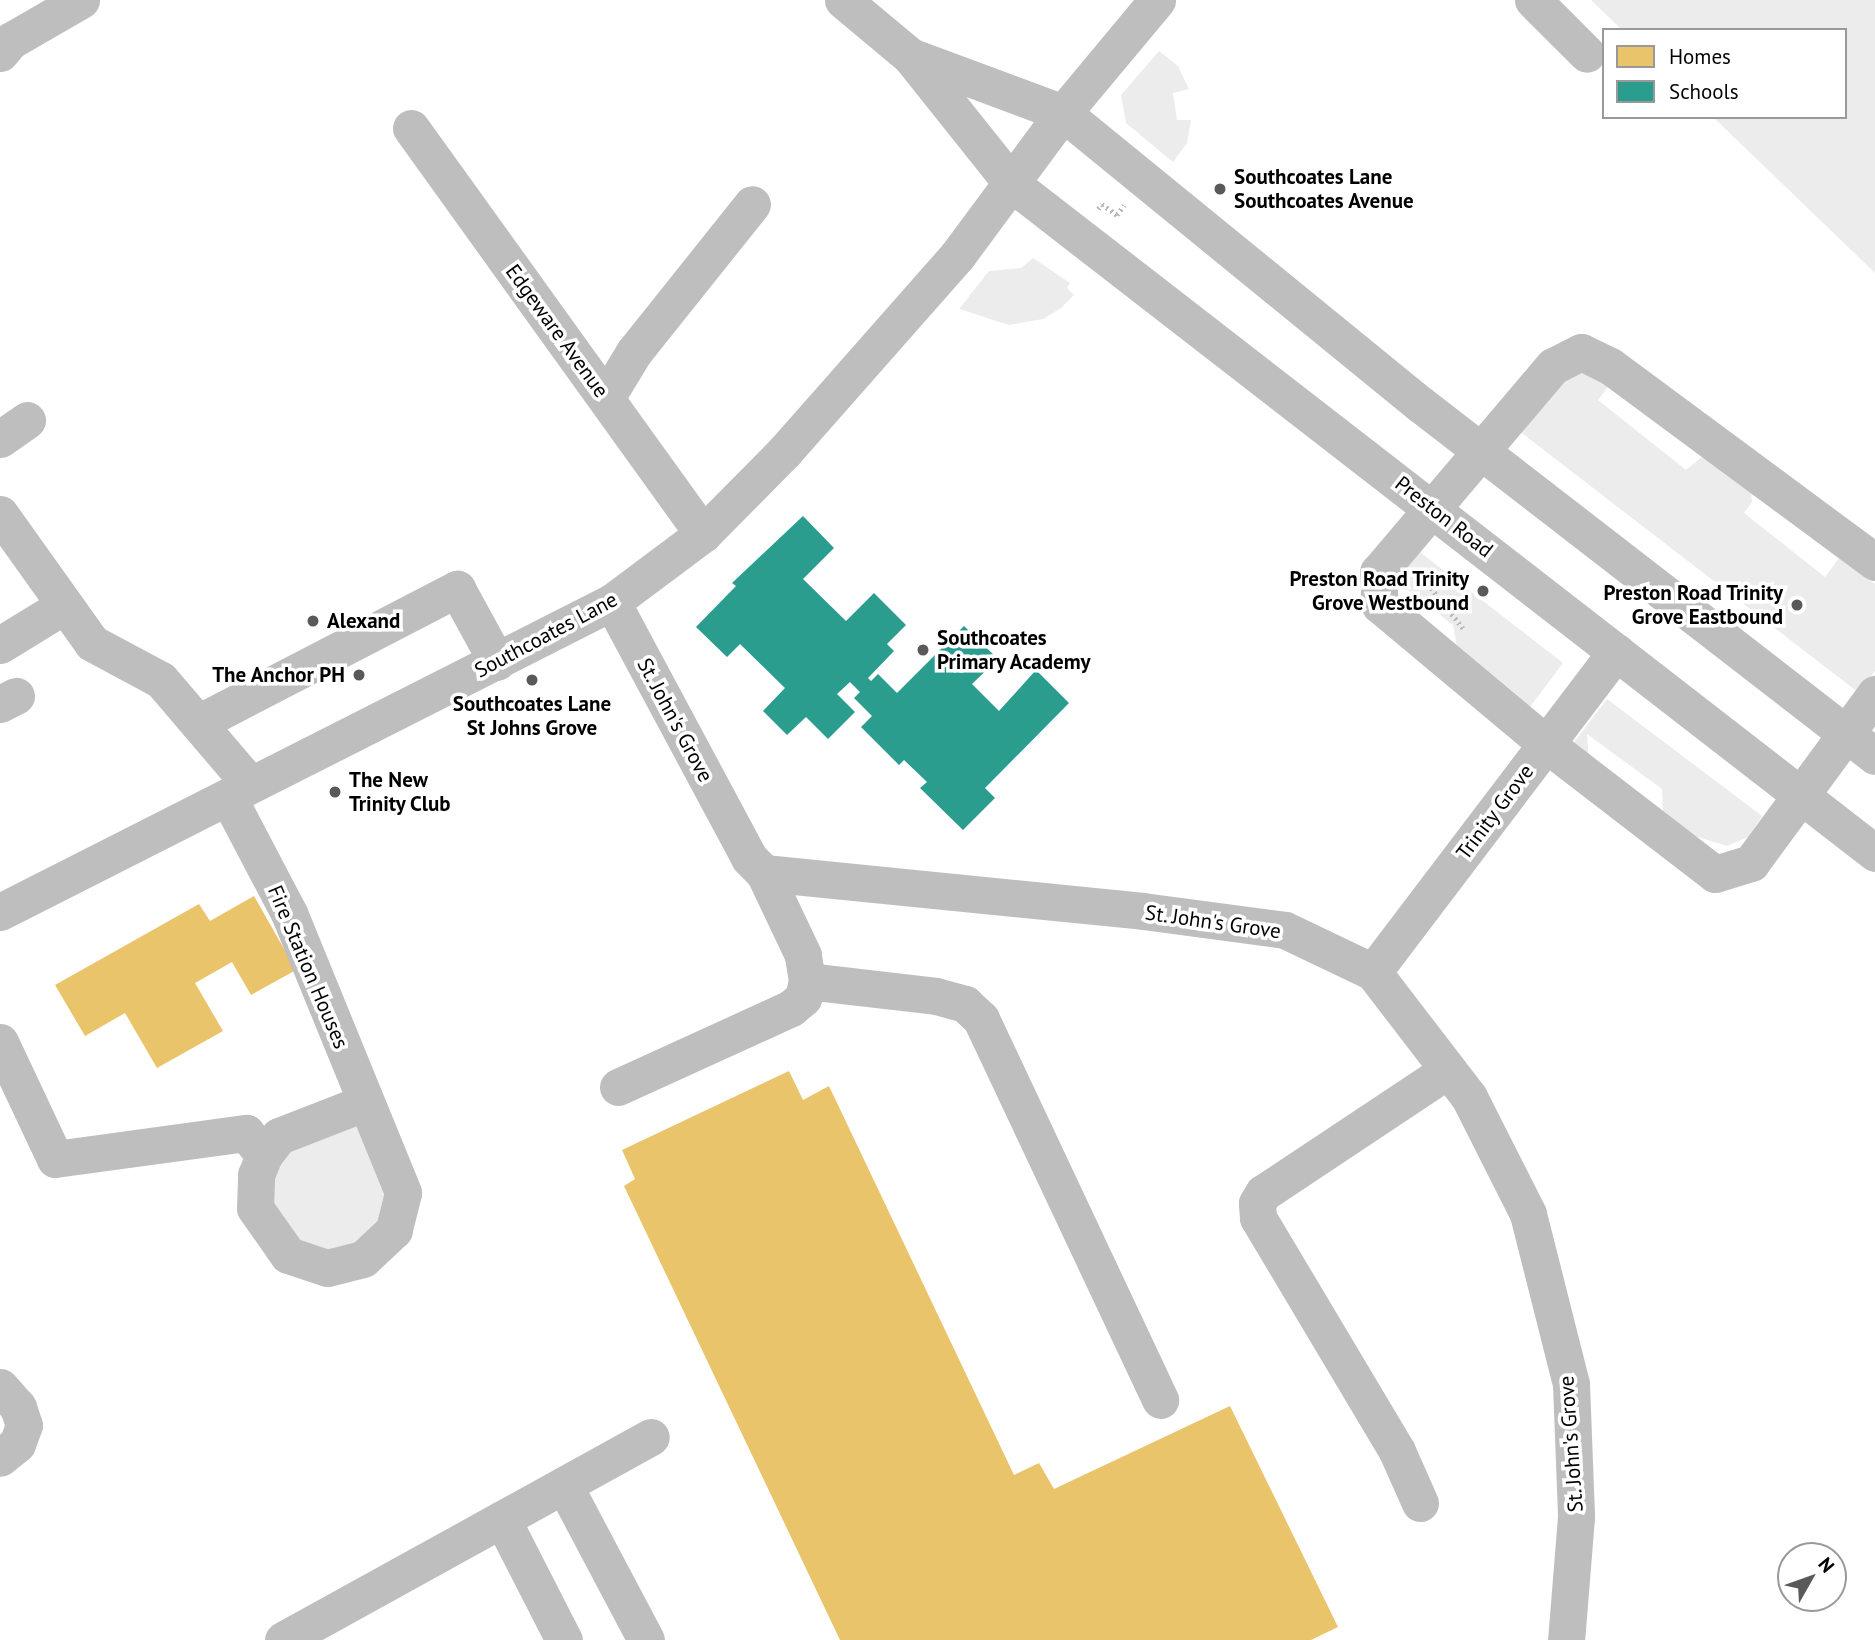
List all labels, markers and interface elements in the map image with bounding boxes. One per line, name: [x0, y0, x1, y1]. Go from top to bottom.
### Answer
legend: [1602, 28, 1847, 119]
text: Homes: [1669, 43, 1731, 70]
text: Schools: [1669, 78, 1739, 105]
place label: Southcoates Lane Southcoates Avenue: [1234, 164, 1414, 214]
marker: Southcoates Lane Southcoates Avenue: [1212, 181, 1228, 197]
street label: Edgeware Avenue: [500, 259, 614, 403]
street label: Preston Road: [1390, 471, 1498, 563]
place label: Preston Road Trinity Grove Westbound: [1289, 566, 1469, 616]
place label: Preston Road Trinity Grove Eastbound: [1603, 580, 1783, 630]
marker: Preston Road Trinity Grove Westbound: [1475, 583, 1491, 599]
street label: Southcoates Lane: [470, 587, 622, 683]
marker: Preston Road Trinity Grove Eastbound: [1789, 597, 1805, 613]
place label: Alexand: [327, 608, 400, 634]
marker: Alexand: [305, 613, 321, 629]
place label: Southcoates Primary Academy: [937, 625, 1092, 675]
marker: Southcoates Primary Academy: [915, 642, 931, 658]
street label: St. John's Grove: [631, 653, 719, 787]
place label: The Anchor PH: [211, 662, 345, 688]
marker: The Anchor PH: [351, 667, 367, 683]
marker: Southcoates Lane St Johns Grove: [524, 672, 540, 688]
place label: Southcoates Lane St Johns Grove: [453, 691, 611, 741]
street label: Trinity Grove: [1451, 759, 1539, 865]
place label: The New Trinity Club: [349, 767, 452, 817]
marker: The New Trinity Club: [327, 784, 343, 800]
street label: Fire Station Houses: [262, 882, 354, 1052]
street label: St. John's Grove: [1143, 900, 1283, 944]
street label: St. John's Grove: [1554, 1374, 1588, 1514]
north arrow: [1777, 1542, 1847, 1612]
text: N: [1813, 1552, 1840, 1577]

